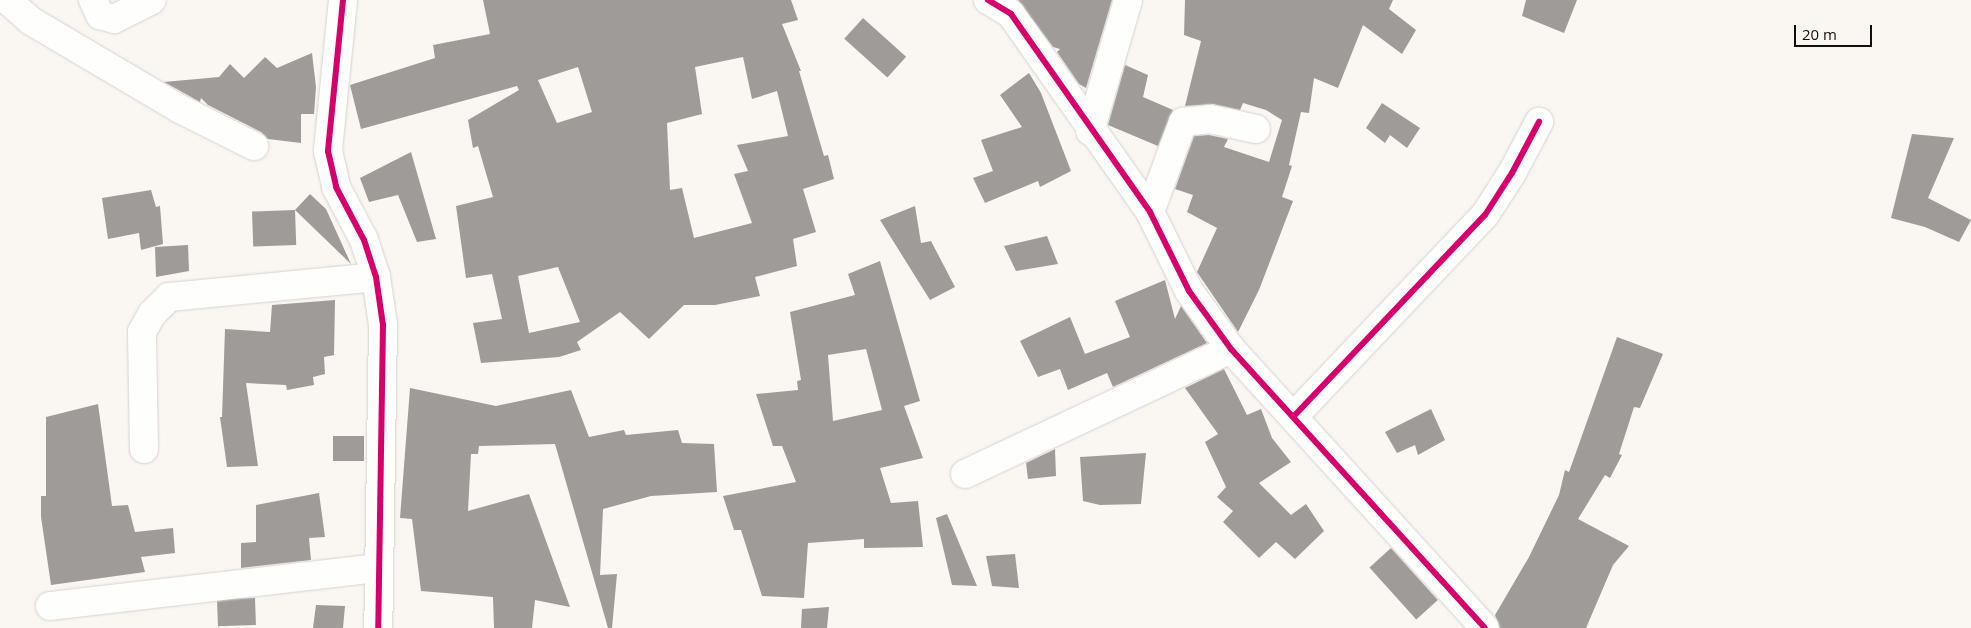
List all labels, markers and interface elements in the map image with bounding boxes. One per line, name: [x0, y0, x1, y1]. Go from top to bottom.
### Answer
scale bar: [1796, 15, 1874, 47]
text: 20 m: [1802, 24, 1837, 44]

